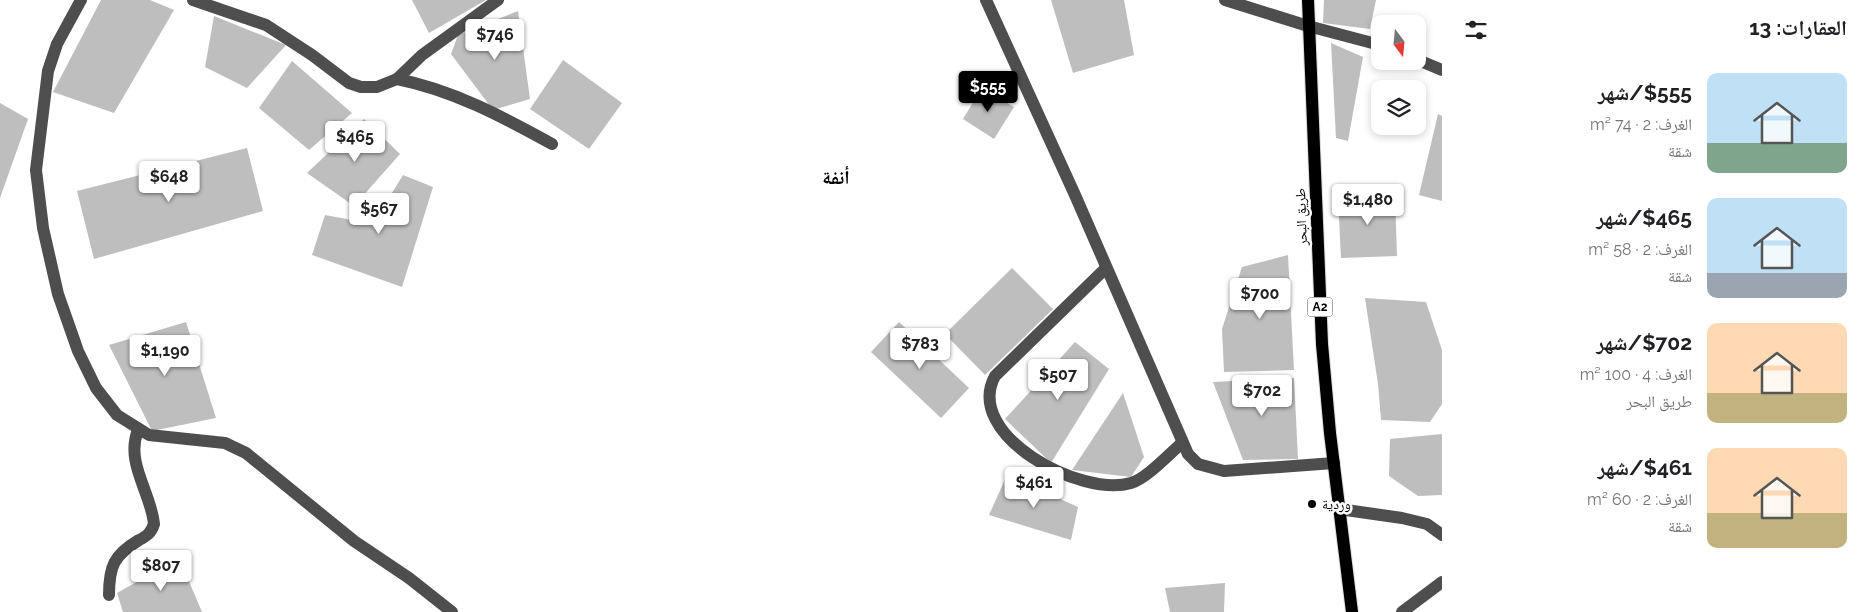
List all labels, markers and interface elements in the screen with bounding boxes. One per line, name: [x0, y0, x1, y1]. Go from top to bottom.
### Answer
north arrow: [1371, 15, 1426, 70]
map controls: [1371, 15, 1426, 135]
text: العقارات: 13: [1749, 15, 1847, 40]
icon: filters: [1462, 16, 1490, 44]
pin: $746: [465, 18, 525, 61]
text: $746: [476, 25, 514, 44]
pin: $555: [958, 70, 1018, 113]
text: $555: [970, 77, 1006, 96]
button: layers: [1371, 80, 1426, 135]
text: $555/شهر: [1598, 80, 1692, 105]
icon: home: [1747, 93, 1807, 153]
text: الغرف: 2 · 74 m²: [1590, 115, 1692, 134]
pin: $465: [325, 120, 385, 163]
text: $465: [336, 127, 374, 146]
text: شقة: [1668, 142, 1692, 161]
pin: $648: [139, 160, 199, 203]
district label: أنفة: [822, 166, 850, 188]
text: $648: [150, 167, 188, 186]
pin: $1,480: [1327, 184, 1409, 226]
street label: طريق البحر: [1292, 188, 1312, 247]
text: $1,480: [1343, 190, 1393, 209]
pin: $567: [349, 192, 409, 235]
text: $567: [360, 199, 398, 218]
text: $465/شهر: [1596, 205, 1692, 230]
icon: home: [1747, 218, 1807, 278]
text: الغرف: 2 · 58 m²: [1588, 240, 1692, 259]
text: شقة: [1668, 267, 1692, 286]
pin: $700: [1230, 278, 1290, 320]
text: $700: [1241, 284, 1279, 303]
road number: A2: [1308, 298, 1332, 316]
pin: $783: [890, 328, 950, 370]
text: $702/شهر: [1596, 330, 1692, 355]
pin: $1,190: [124, 334, 206, 377]
text: $783: [901, 334, 939, 353]
text: $1,190: [141, 341, 189, 360]
icon: home: [1747, 343, 1807, 403]
pin: $507: [1028, 358, 1088, 401]
text: $507: [1039, 365, 1077, 384]
text: الغرف: 4 · 100 m²: [1580, 365, 1692, 384]
pin: $702: [1232, 374, 1292, 417]
text: $702: [1243, 381, 1281, 400]
text: طريق البحر: [1626, 392, 1692, 411]
text: $461/شهر: [1598, 455, 1692, 480]
pin: $461: [1004, 466, 1064, 509]
icon: home: [1747, 468, 1807, 528]
text: $461: [1016, 473, 1052, 492]
text: الغرف: 2 · 60 m²: [1587, 490, 1692, 509]
place label: وردية: [1322, 496, 1351, 513]
marker: وردية: [1306, 498, 1318, 510]
text: شقة: [1668, 517, 1692, 536]
pin: $807: [131, 550, 191, 592]
text: $807: [142, 556, 180, 575]

